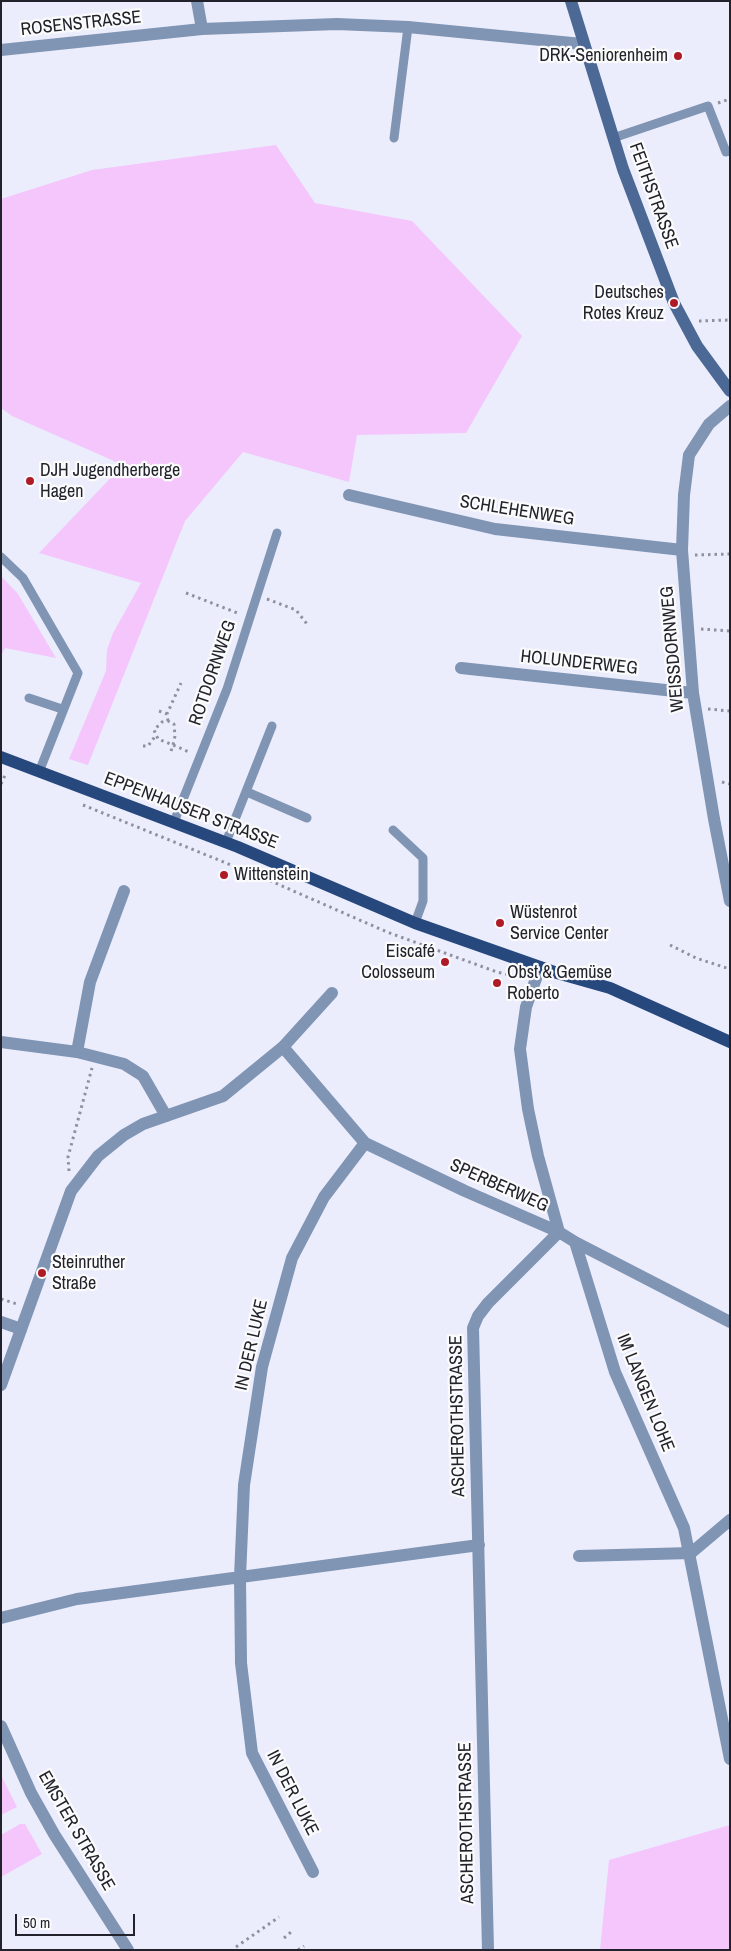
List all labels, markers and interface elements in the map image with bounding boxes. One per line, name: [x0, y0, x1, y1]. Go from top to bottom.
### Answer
street label: ROSENSTRASSE: [20, 7, 142, 41]
place label: DRK-Seniorenheim: [539, 45, 668, 67]
marker: DRK-Seniorenheim: [672, 50, 684, 62]
street label: FEITHSTRASSE: [624, 140, 682, 252]
place label: Deutsches Rotes Kreuz: [583, 282, 664, 324]
marker: Deutsches Rotes Kreuz: [668, 297, 680, 309]
place label: DJH Jugendherberge Hagen: [40, 460, 180, 502]
marker: DJH Jugendherberge Hagen: [24, 475, 36, 487]
street label: SCHLEHENWEG: [458, 491, 576, 531]
street label: WEISSDORNWEG: [657, 585, 689, 713]
street label: ROTDORNWEG: [185, 618, 241, 728]
street label: HOLUNDERWEG: [519, 646, 639, 680]
street label: EPPENHAUSER STRASSE: [101, 768, 281, 854]
place label: Wittenstein: [234, 864, 309, 886]
marker: Wittenstein: [218, 869, 230, 881]
place label: Wüstenrot Service Center: [510, 902, 608, 944]
marker: Wüstenrot Service Center: [494, 917, 506, 929]
place label: Eiscafé Colosseum: [361, 941, 435, 984]
marker: Eiscafé Colosseum: [439, 956, 451, 968]
place label: Obst & Gemüse Roberto: [507, 962, 612, 1004]
marker: Obst & Gemüse Roberto: [491, 977, 503, 989]
street label: SPERBERWEG: [446, 1155, 552, 1217]
place label: Steinruther Straße: [52, 1252, 125, 1294]
marker: Steinruther Straße: [36, 1267, 48, 1279]
street label: IN DER LUKE: [231, 1297, 273, 1393]
street label: IM LANGEN LOHE: [611, 1331, 679, 1455]
street label: ASCHEROTHSTRASSE: [446, 1335, 470, 1497]
street label: ASCHEROTHSTRASSE: [455, 1742, 479, 1904]
street label: IN DER LUKE: [261, 1747, 323, 1839]
street label: EMSTER STRASSE: [33, 1767, 119, 1895]
scale bar: [18, 1904, 138, 1936]
text: 50 m: [23, 1912, 50, 1933]

